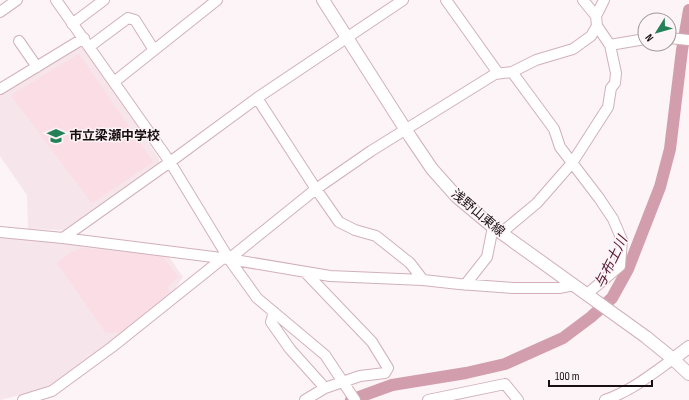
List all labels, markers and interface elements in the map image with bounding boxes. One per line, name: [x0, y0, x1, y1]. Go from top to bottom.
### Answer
north arrow: [637, 12, 677, 52]
text: N: [642, 31, 656, 44]
school or university icon: 市立梁瀬中学校: [46, 126, 66, 146]
place label: 市立梁瀬中学校: [69, 128, 160, 144]
street label: 浅野山東線: [448, 186, 508, 240]
water label: 与布土川: [591, 231, 632, 291]
scale bar: [549, 362, 652, 388]
text: 100 m: [555, 369, 580, 384]

